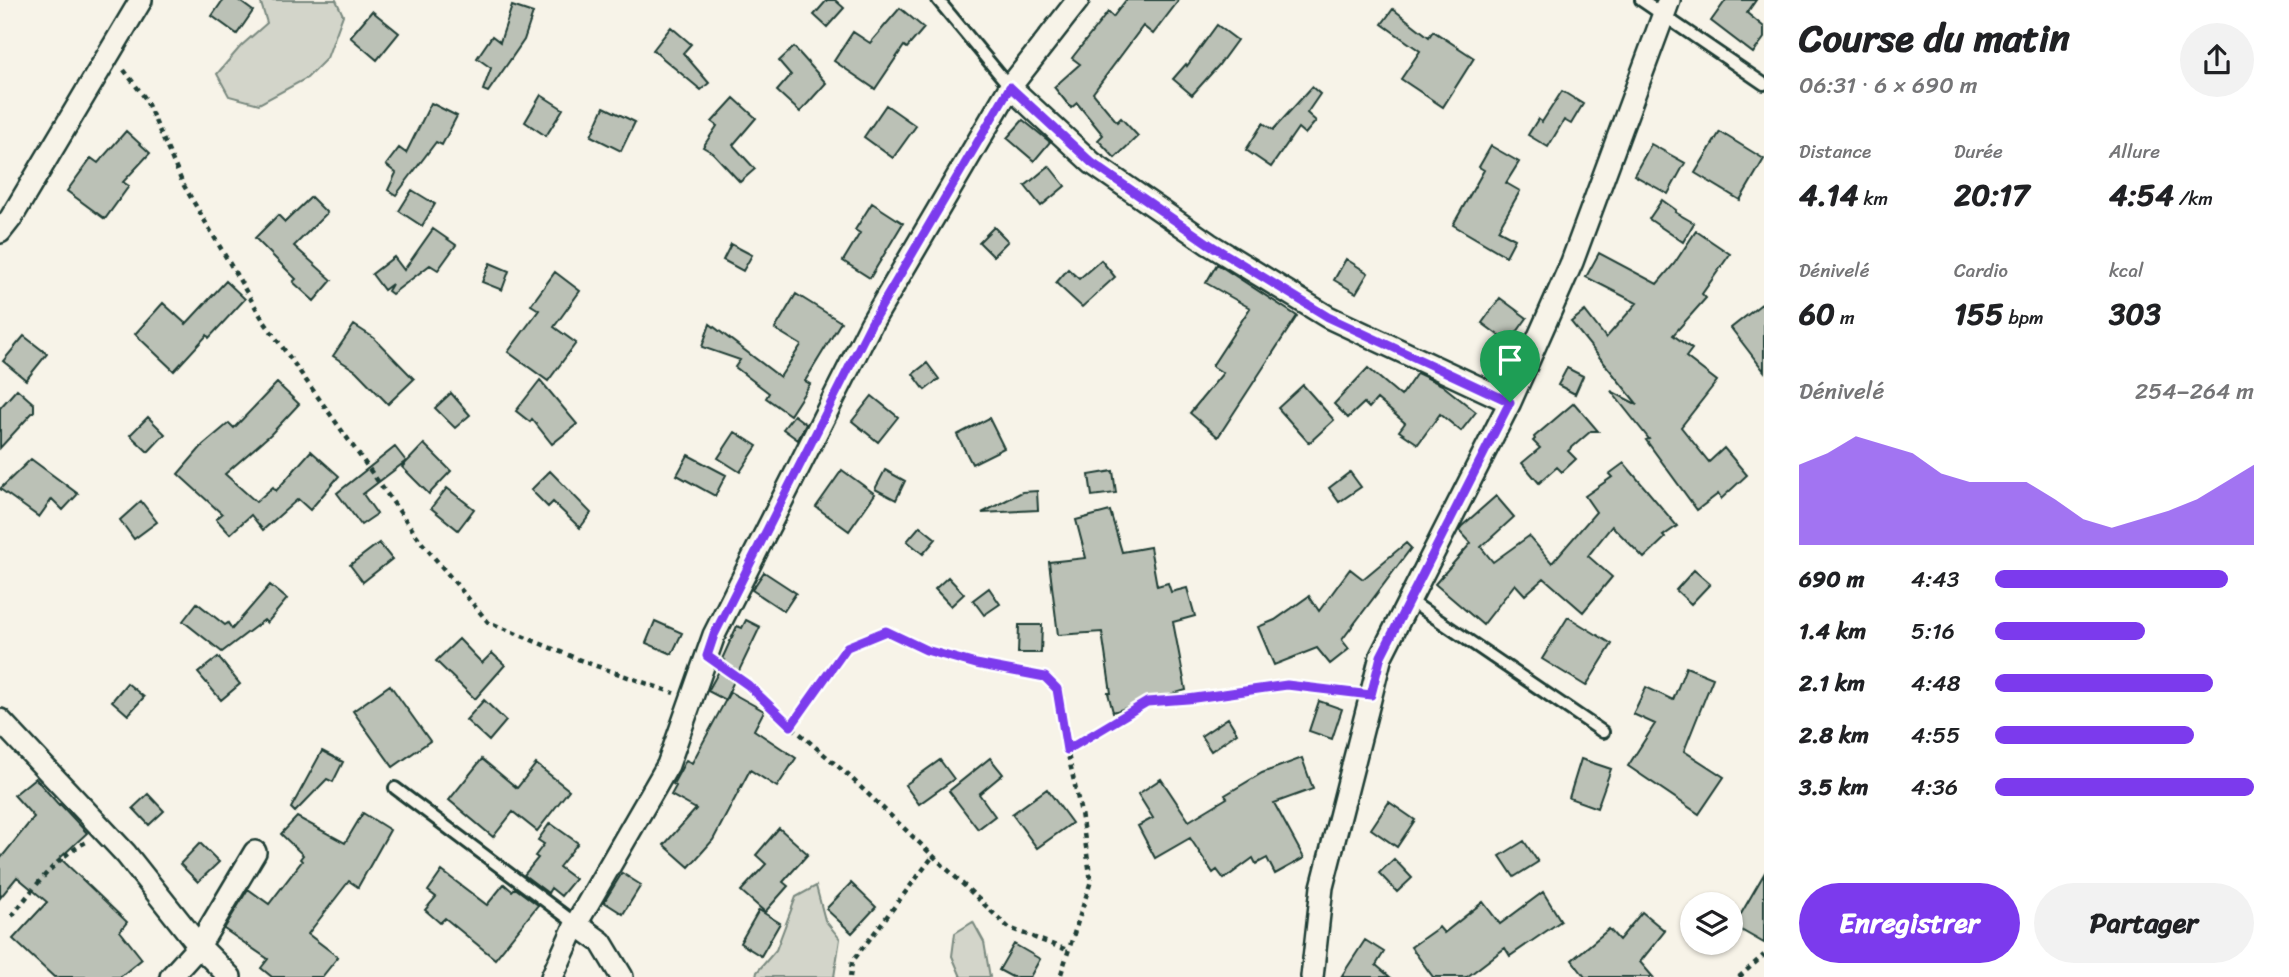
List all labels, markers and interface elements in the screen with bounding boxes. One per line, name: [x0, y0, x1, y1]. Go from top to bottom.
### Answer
text: Course du matin: [1799, 5, 2070, 72]
button: share: [2180, 23, 2254, 97]
text: 06:31 · 6 × 690 m: [1799, 65, 1977, 106]
text: Distance: [1799, 135, 1871, 168]
text: Durée: [1954, 135, 2003, 168]
text: Allure: [2109, 135, 2160, 168]
text: 4.14: [1799, 168, 1858, 222]
text: 20:17: [1954, 168, 2029, 222]
text: 4:54: [2109, 168, 2174, 222]
text: km: [1858, 182, 1888, 215]
text: /km: [2174, 182, 2213, 215]
text: Dénivelé: [1799, 254, 1869, 287]
text: Cardio: [1954, 254, 2008, 287]
text: kcal: [2109, 254, 2144, 287]
text: 60: [1799, 287, 1835, 341]
text: 155: [1954, 287, 2004, 341]
text: 303: [2109, 287, 2161, 341]
text: m: [1835, 301, 1855, 334]
text: bpm: [2004, 301, 2044, 334]
pin: [1480, 330, 1540, 402]
icon: arrive: [1491, 341, 1529, 379]
text: Dénivelé: [1799, 371, 1884, 412]
text: 254–264 m: [2135, 371, 2254, 412]
text: 690 m: [1799, 559, 1864, 600]
text: 4:43: [1911, 559, 1959, 600]
text: 1.4 km: [1799, 611, 1866, 652]
text: 5:16: [1911, 611, 1955, 652]
text: 2.1 km: [1799, 663, 1865, 704]
text: 4:48: [1911, 663, 1961, 704]
text: 2.8 km: [1799, 715, 1869, 756]
text: 4:55: [1911, 715, 1960, 756]
text: 3.5 km: [1799, 767, 1868, 808]
text: 4:36: [1911, 767, 1958, 808]
button: Enregistrer: [1799, 883, 2020, 963]
button: Partager: [2034, 883, 2254, 963]
map controls: [1680, 892, 1743, 955]
button: layers: [1680, 892, 1743, 955]

